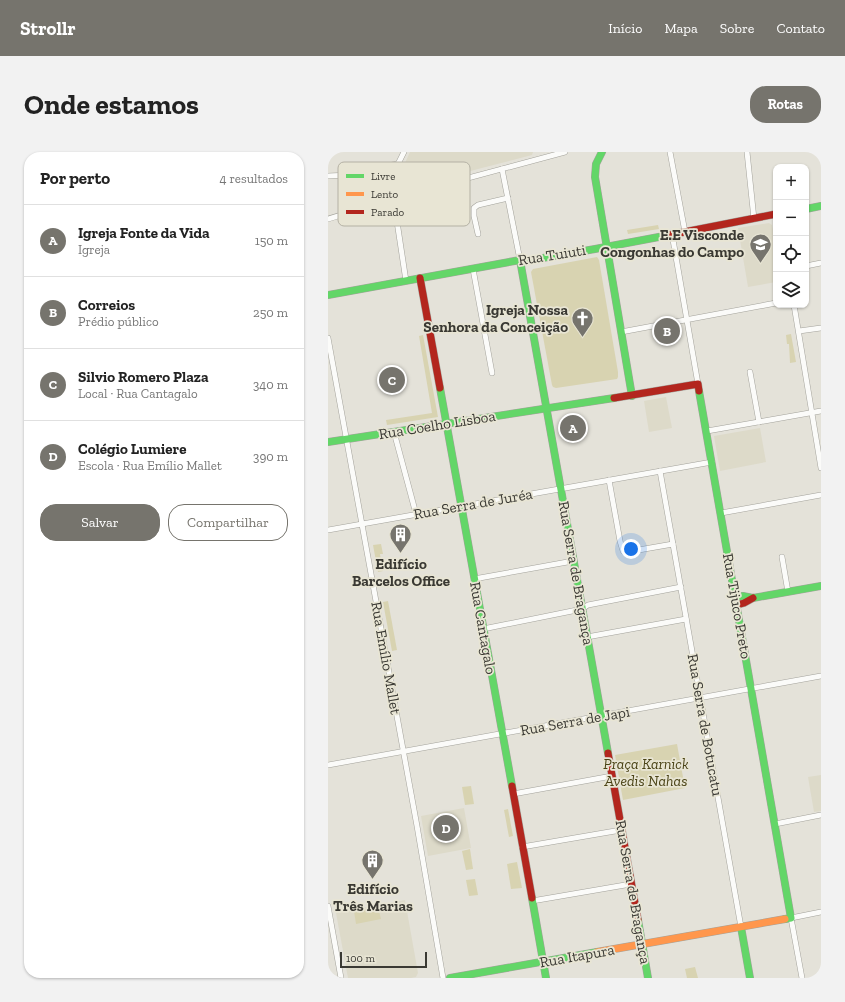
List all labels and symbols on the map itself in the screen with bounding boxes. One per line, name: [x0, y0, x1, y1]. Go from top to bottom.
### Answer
legend: [338, 162, 470, 226]
text: Livre: [371, 170, 395, 183]
text: Lento: [371, 188, 399, 201]
text: Parado: [371, 206, 405, 219]
place label: E.E Visconde Congonhas do Campo: [600, 226, 744, 261]
school or university icon: E.E Visconde Congonhas do Campo: [747, 231, 773, 264]
street label: Rua Tuiuti: [517, 241, 587, 269]
place label: Igreja Nossa Senhora da Conceição: [423, 301, 568, 336]
church icon: Igreja Nossa Senhora da Conceição: [570, 306, 596, 339]
pin: B: [654, 316, 680, 346]
pin: C: [379, 365, 405, 395]
street label: Rua Coelho Lisboa: [377, 407, 497, 443]
pin: A: [560, 413, 586, 443]
street label: Rua Serra de Juréa: [412, 485, 534, 523]
street label: Rua Serra de Bragança: [554, 499, 598, 647]
building icon: Edifício Barcelos Office: [388, 522, 414, 555]
your location: [621, 539, 641, 559]
street label: Rua Tijuco Preto: [719, 552, 755, 661]
place label: Edifício Barcelos Office: [352, 555, 450, 590]
street label: Rua Cantagalo: [466, 580, 500, 676]
street label: Rua Emílio Mallet: [367, 600, 405, 716]
street label: Rua Serra de Botucatu: [684, 652, 726, 798]
street label: Rua Serra de Japi: [519, 702, 631, 740]
park label: Praça Karnick Avedis Nahas: [603, 755, 689, 790]
pin: D: [433, 813, 459, 843]
street label: Rua Serra de Bragança: [611, 818, 655, 966]
building icon: Edifício Três Marias: [360, 847, 386, 880]
place label: Edifício Três Marias: [333, 880, 413, 915]
street label: Rua Itapura: [538, 941, 616, 971]
scale bar: [340, 950, 427, 969]

